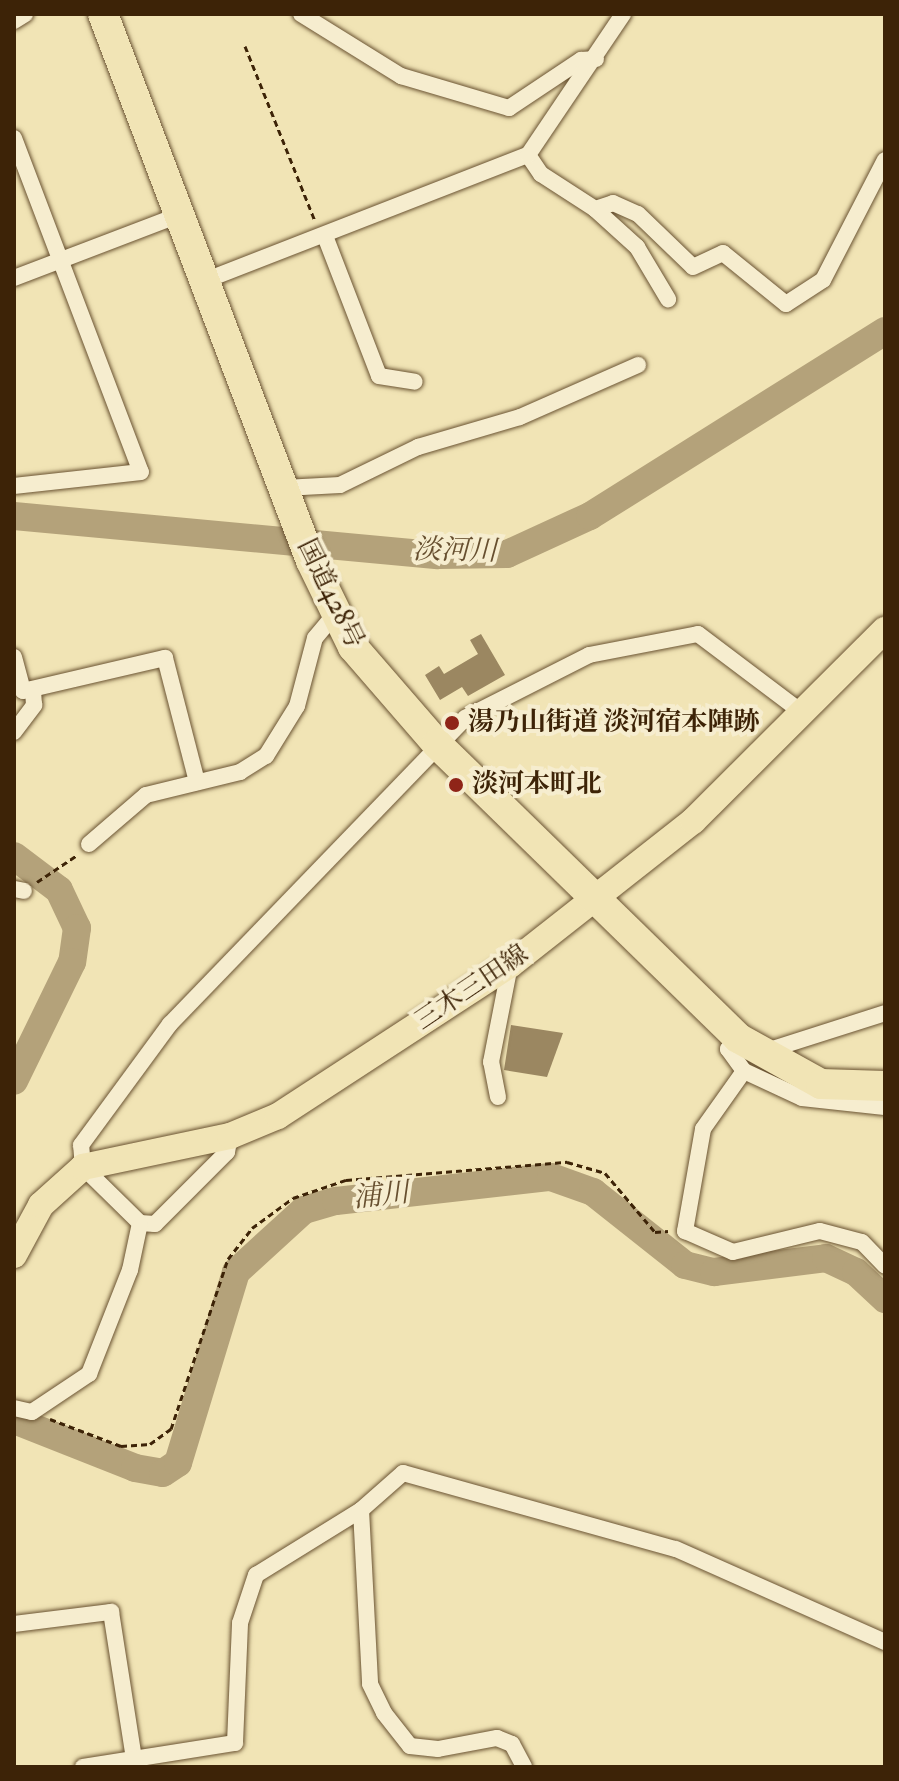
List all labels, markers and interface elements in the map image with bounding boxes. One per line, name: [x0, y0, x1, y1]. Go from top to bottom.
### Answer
water label: 淡河川: [413, 533, 497, 569]
street label: 国道428号: [290, 534, 370, 654]
place label: 湯乃山街道 淡河宿本陣跡: [468, 707, 759, 739]
marker: 湯乃山街道 淡河宿本陣跡: [443, 714, 461, 732]
place label: 淡河本町北: [472, 769, 602, 801]
marker: 淡河本町北: [447, 776, 465, 794]
street label: 三木三田線: [409, 939, 535, 1037]
water label: 浦川: [351, 1176, 411, 1216]

